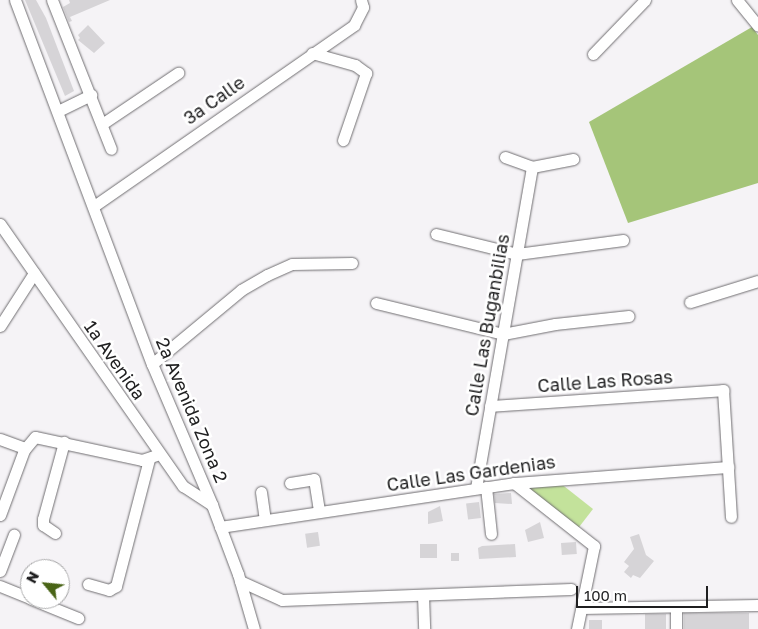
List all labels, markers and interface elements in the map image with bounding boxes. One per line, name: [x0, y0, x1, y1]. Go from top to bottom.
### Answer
street label: 3a Calle: [179, 71, 249, 129]
street label: Calle Las Buganbilias: [460, 232, 514, 418]
street label: 1a Avenida: [80, 316, 150, 404]
street label: 2a Avenida Zona 2: [152, 334, 232, 486]
street label: Calle Las Rosas: [537, 366, 673, 396]
street label: Calle Las Gardenias: [385, 450, 557, 496]
north arrow: [20, 559, 70, 609]
text: N: [22, 569, 42, 586]
scale bar: [578, 576, 710, 608]
text: 100 m: [584, 586, 627, 604]

